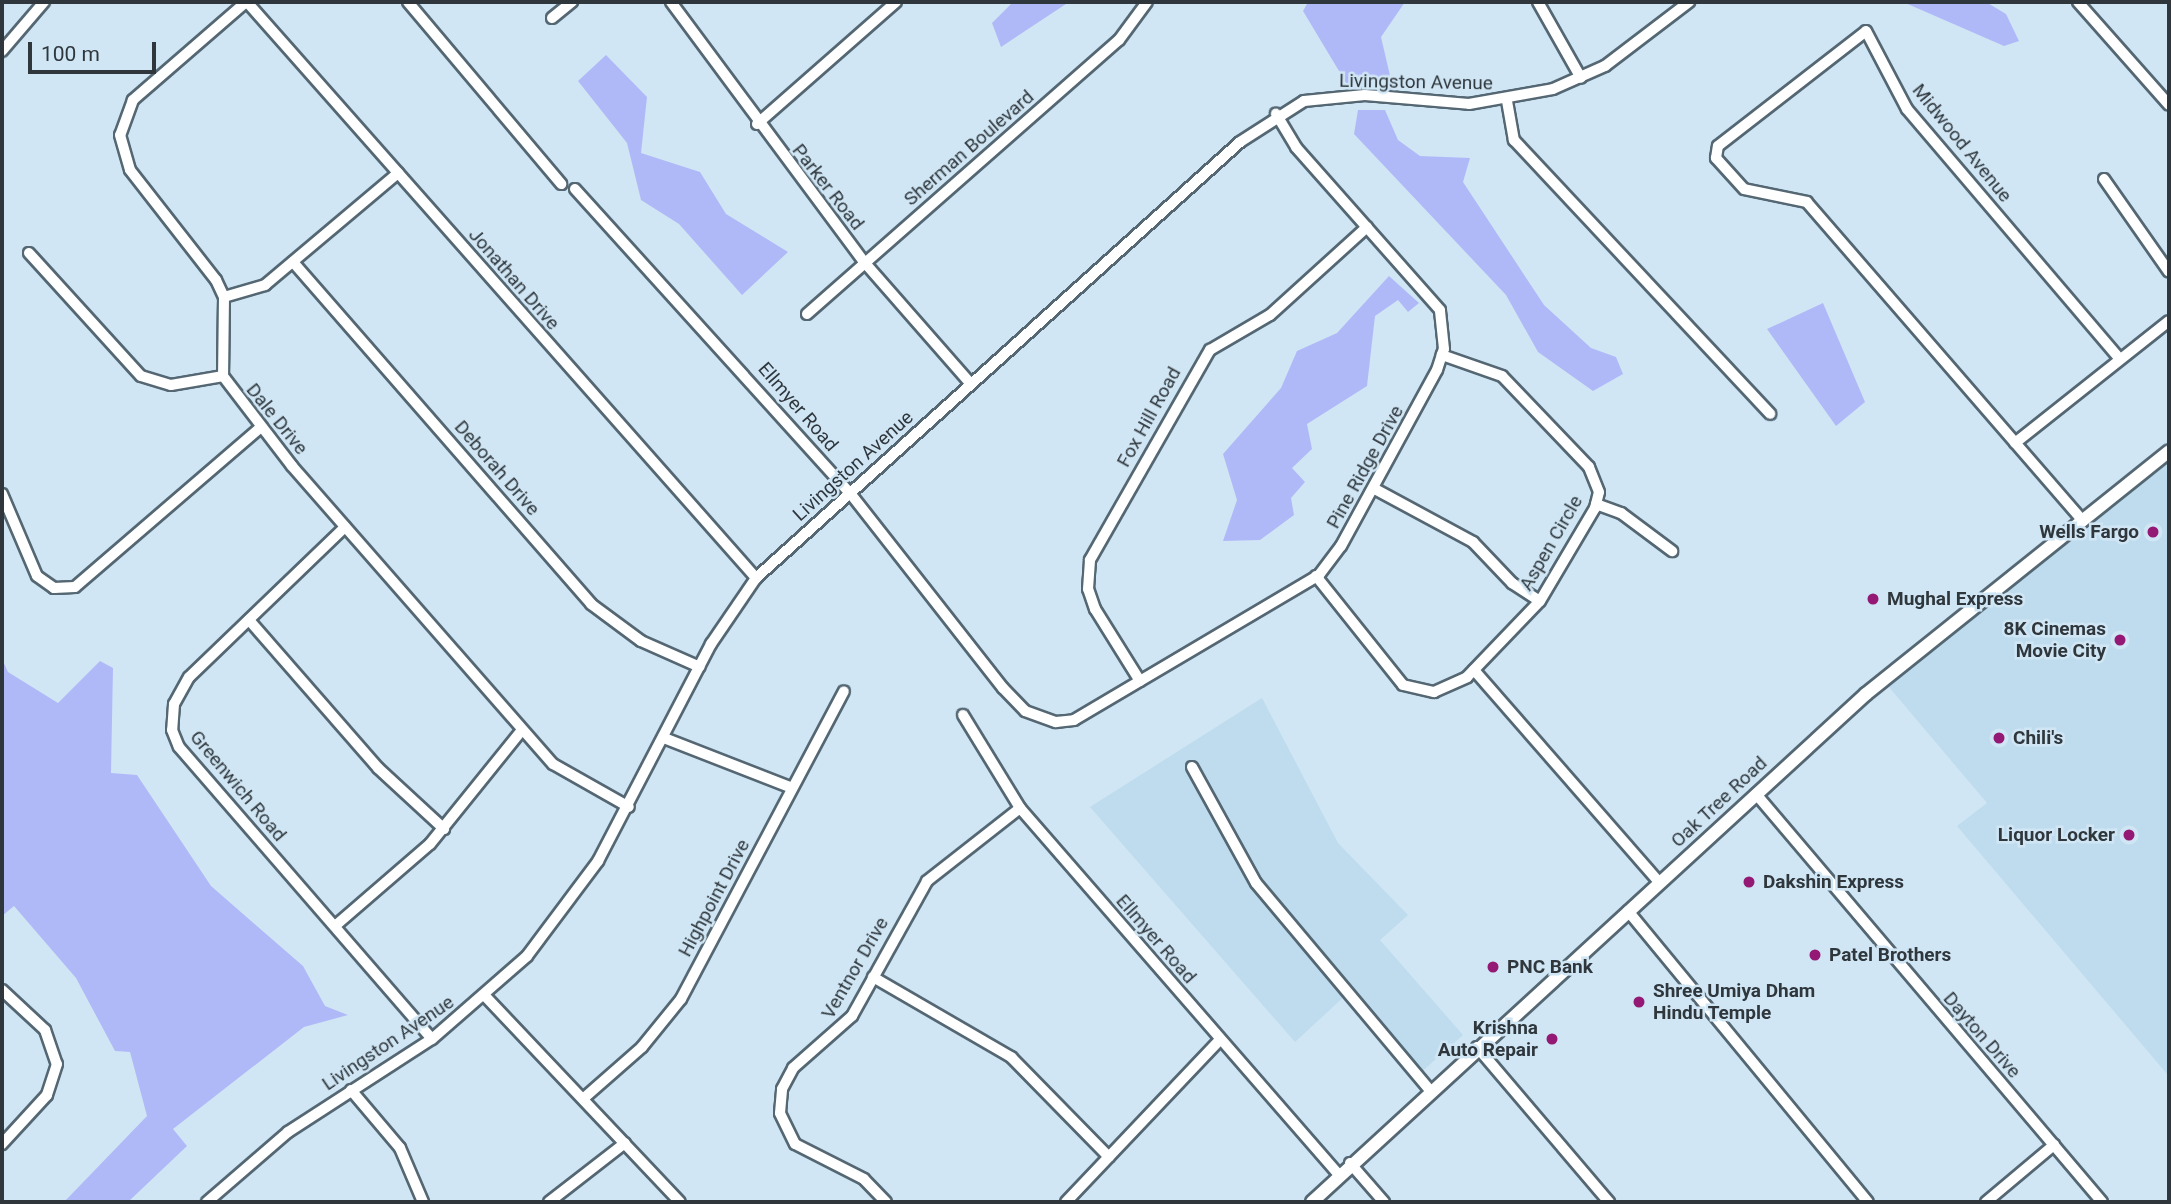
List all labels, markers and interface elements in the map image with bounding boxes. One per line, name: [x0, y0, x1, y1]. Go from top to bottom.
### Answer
scale bar: [32, 28, 159, 72]
text: 100 m: [41, 42, 100, 66]
street label: Livingston Avenue: [1339, 69, 1493, 95]
street label: Midwood Avenue: [1907, 79, 2017, 207]
street label: Sherman Boulevard: [899, 85, 1039, 211]
street label: Parker Road: [787, 139, 869, 235]
street label: Jonathan Drive: [464, 224, 564, 334]
street label: Ellmyer Road: [753, 358, 843, 456]
street label: Fox Hill Road: [1112, 363, 1186, 471]
street label: Dale Drive: [241, 379, 313, 459]
street label: Pine Ridge Drive: [1322, 402, 1408, 532]
street label: Livingston Avenue: [788, 406, 918, 526]
street label: Deborah Drive: [450, 416, 544, 520]
street label: Aspen Circle: [1515, 491, 1587, 595]
place label: Wells Fargo: [2039, 521, 2139, 543]
marker: Wells Fargo: [2145, 524, 2161, 540]
place label: Mughal Express: [1887, 588, 2023, 610]
marker: Mughal Express: [1865, 591, 1881, 607]
place label: 8K Cinemas Movie City: [2004, 618, 2106, 662]
marker: 8K Cinemas Movie City: [2112, 632, 2128, 648]
street label: Greenwich Road: [185, 726, 291, 846]
place label: Chili's: [2013, 727, 2063, 749]
marker: Chili's: [1991, 730, 2007, 746]
street label: Oak Tree Road: [1666, 752, 1772, 852]
place label: Liquor Locker: [1998, 824, 2115, 846]
marker: Liquor Locker: [2121, 827, 2137, 843]
street label: Highpoint Drive: [674, 835, 754, 961]
place label: Dakshin Express: [1763, 871, 1904, 893]
marker: Dakshin Express: [1741, 874, 1757, 890]
street label: Ellmyer Road: [1111, 890, 1201, 988]
street label: Ventnor Drive: [817, 913, 893, 1023]
place label: Patel Brothers: [1829, 944, 1951, 966]
marker: Patel Brothers: [1807, 947, 1823, 963]
place label: PNC Bank: [1507, 956, 1593, 978]
marker: PNC Bank: [1485, 959, 1501, 975]
place label: Shree Umiya Dham Hindu Temple: [1653, 980, 1815, 1024]
street label: Dayton Drive: [1938, 987, 2026, 1083]
street label: Livingston Avenue: [318, 991, 458, 1095]
marker: Shree Umiya Dham Hindu Temple: [1631, 994, 1647, 1010]
place label: Krishna Auto Repair: [1438, 1017, 1538, 1061]
marker: Krishna Auto Repair: [1544, 1031, 1560, 1047]

